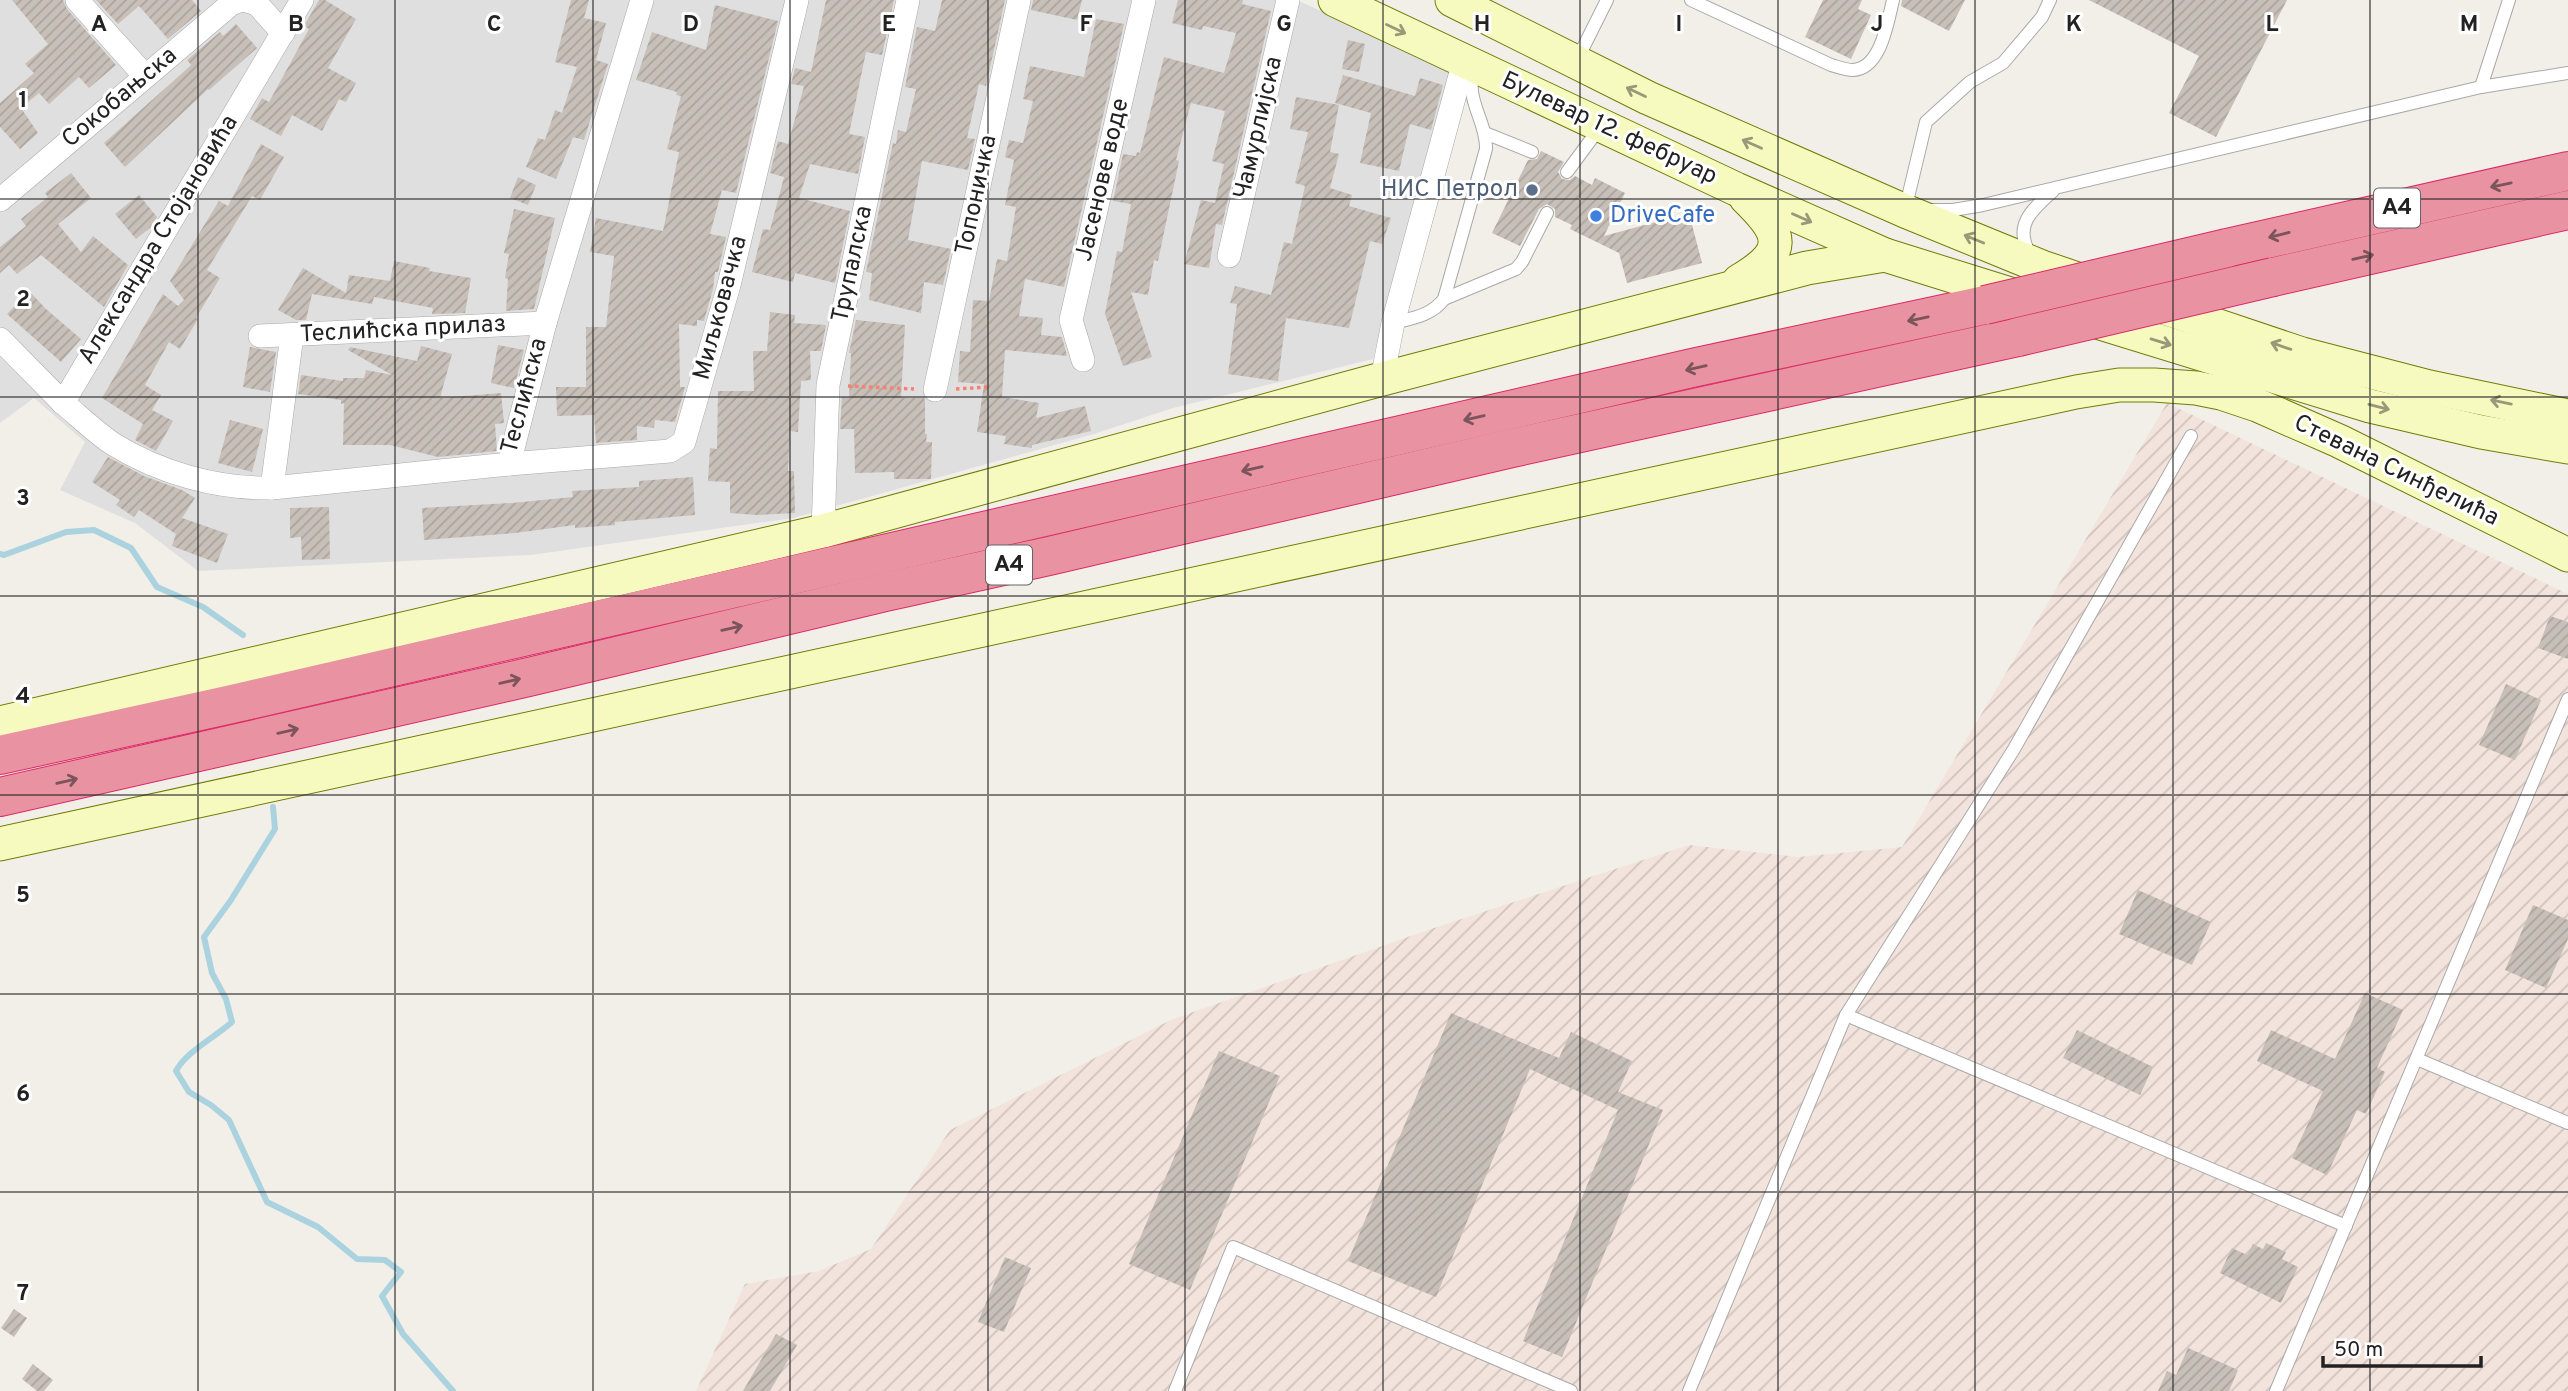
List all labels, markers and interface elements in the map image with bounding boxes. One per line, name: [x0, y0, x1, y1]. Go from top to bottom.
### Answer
text: A: [91, 11, 107, 40]
text: B: [288, 11, 304, 40]
text: C: [487, 11, 501, 40]
text: D: [683, 11, 699, 40]
text: E: [882, 11, 896, 40]
text: F: [1079, 11, 1093, 40]
text: G: [1276, 11, 1292, 40]
text: H: [1474, 11, 1490, 40]
text: I: [1676, 11, 1682, 40]
text: J: [1871, 11, 1883, 40]
text: K: [2066, 11, 2082, 40]
text: L: [2265, 11, 2279, 40]
text: M: [2460, 11, 2478, 40]
one-way arrow: [1385, 23, 1407, 36]
street label: Сокобањска: [56, 41, 184, 155]
street label: Чамурлијска: [1228, 54, 1290, 202]
street label: Булевар 12. фебруар: [1496, 66, 1722, 192]
one-way arrow: [1626, 85, 1647, 99]
text: 1: [18, 87, 28, 116]
street label: Јасенове воде: [1070, 95, 1136, 265]
street label: Александра Стојановића: [73, 110, 245, 370]
street label: Топоничка: [950, 132, 1004, 258]
one-way arrow: [1742, 137, 1764, 150]
place label: НИС Петрол: [1381, 175, 1518, 205]
one-way arrow: [2490, 179, 2513, 193]
marker: НИС Петрол: [1524, 182, 1540, 198]
road number: A4: [2374, 188, 2420, 228]
place label: DriveCafe: [1610, 201, 1715, 231]
street label: Трупалска: [826, 203, 880, 325]
marker: DriveCafe: [1588, 208, 1604, 224]
one-way arrow: [1792, 213, 1813, 226]
one-way arrow: [2268, 229, 2291, 243]
one-way arrow: [1963, 232, 1985, 245]
street label: Миљковачка: [687, 233, 755, 383]
one-way arrow: [2351, 249, 2374, 263]
text: 2: [16, 286, 30, 315]
street label: Теслићска прилаз: [299, 310, 507, 350]
one-way arrow: [1907, 313, 1930, 327]
street label: Теслићска: [495, 335, 555, 457]
one-way arrow: [2150, 336, 2172, 349]
one-way arrow: [2270, 339, 2292, 351]
one-way arrow: [1685, 361, 1708, 375]
one-way arrow: [2490, 395, 2513, 409]
one-way arrow: [2367, 401, 2389, 414]
street label: Стевана Синђелића: [2289, 408, 2503, 534]
one-way arrow: [1463, 412, 1486, 426]
one-way arrow: [1241, 463, 1264, 476]
text: 3: [16, 485, 30, 514]
road number: A4: [986, 545, 1032, 584]
one-way arrow: [720, 621, 743, 634]
one-way arrow: [498, 674, 521, 687]
text: 4: [16, 683, 30, 712]
one-way arrow: [276, 724, 299, 737]
one-way arrow: [55, 774, 77, 787]
text: 5: [16, 882, 30, 911]
text: 6: [16, 1081, 30, 1110]
text: 7: [17, 1280, 29, 1309]
scale bar: [2323, 1324, 2480, 1368]
text: 50 m: [2334, 1337, 2383, 1364]

